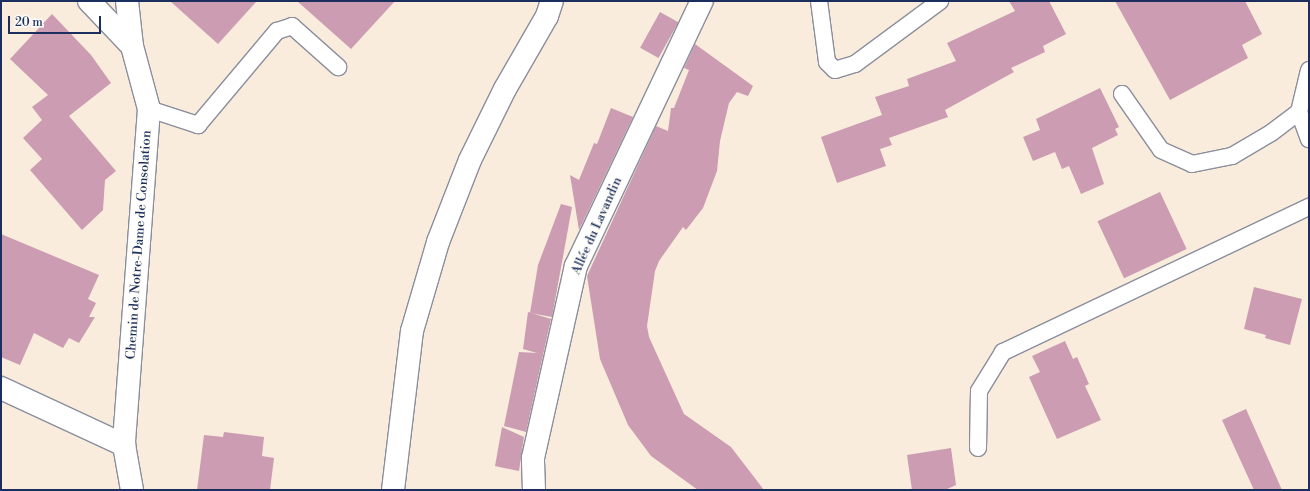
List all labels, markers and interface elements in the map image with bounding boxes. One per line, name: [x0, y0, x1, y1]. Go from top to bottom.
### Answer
scale bar: [10, 8, 103, 34]
text: 20 m: [15, 15, 43, 30]
street label: Chemin de Notre-Dame de Consolation: [123, 130, 155, 360]
street label: Allée du Lavandin: [568, 175, 626, 277]

